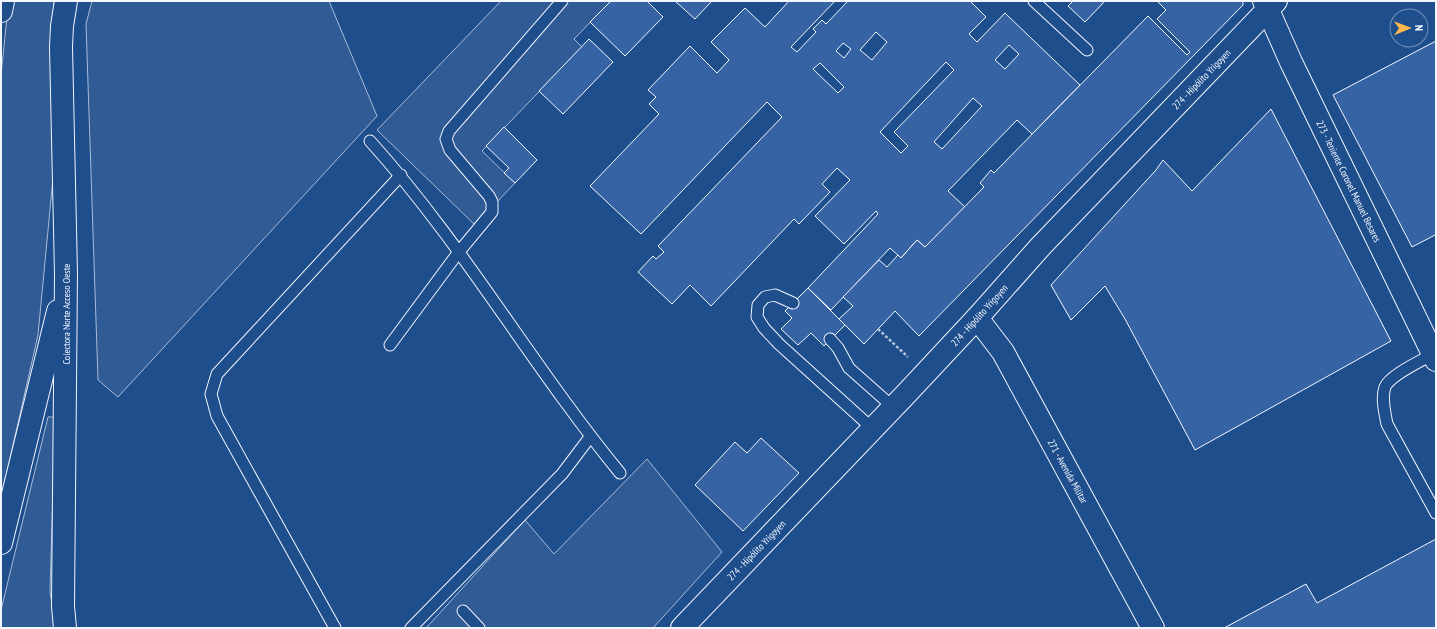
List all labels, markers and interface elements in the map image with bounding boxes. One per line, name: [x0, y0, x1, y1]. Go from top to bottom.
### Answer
north arrow: [1389, 8, 1429, 48]
text: N: [1412, 25, 1426, 31]
street label: 274 - Hipólito Yrigoyen: [1169, 46, 1234, 112]
street label: 273 - Teniente Coronel Manuel Besares: [1313, 118, 1384, 245]
street label: Colectora Norte Acceso Oeste: [60, 264, 73, 364]
street label: 274 - Hipólito Yrigoyen: [948, 282, 1011, 349]
street label: 271 - Avenida Militar: [1045, 437, 1091, 506]
street label: 274 - Hipólito Yrigoyen: [724, 517, 789, 583]

